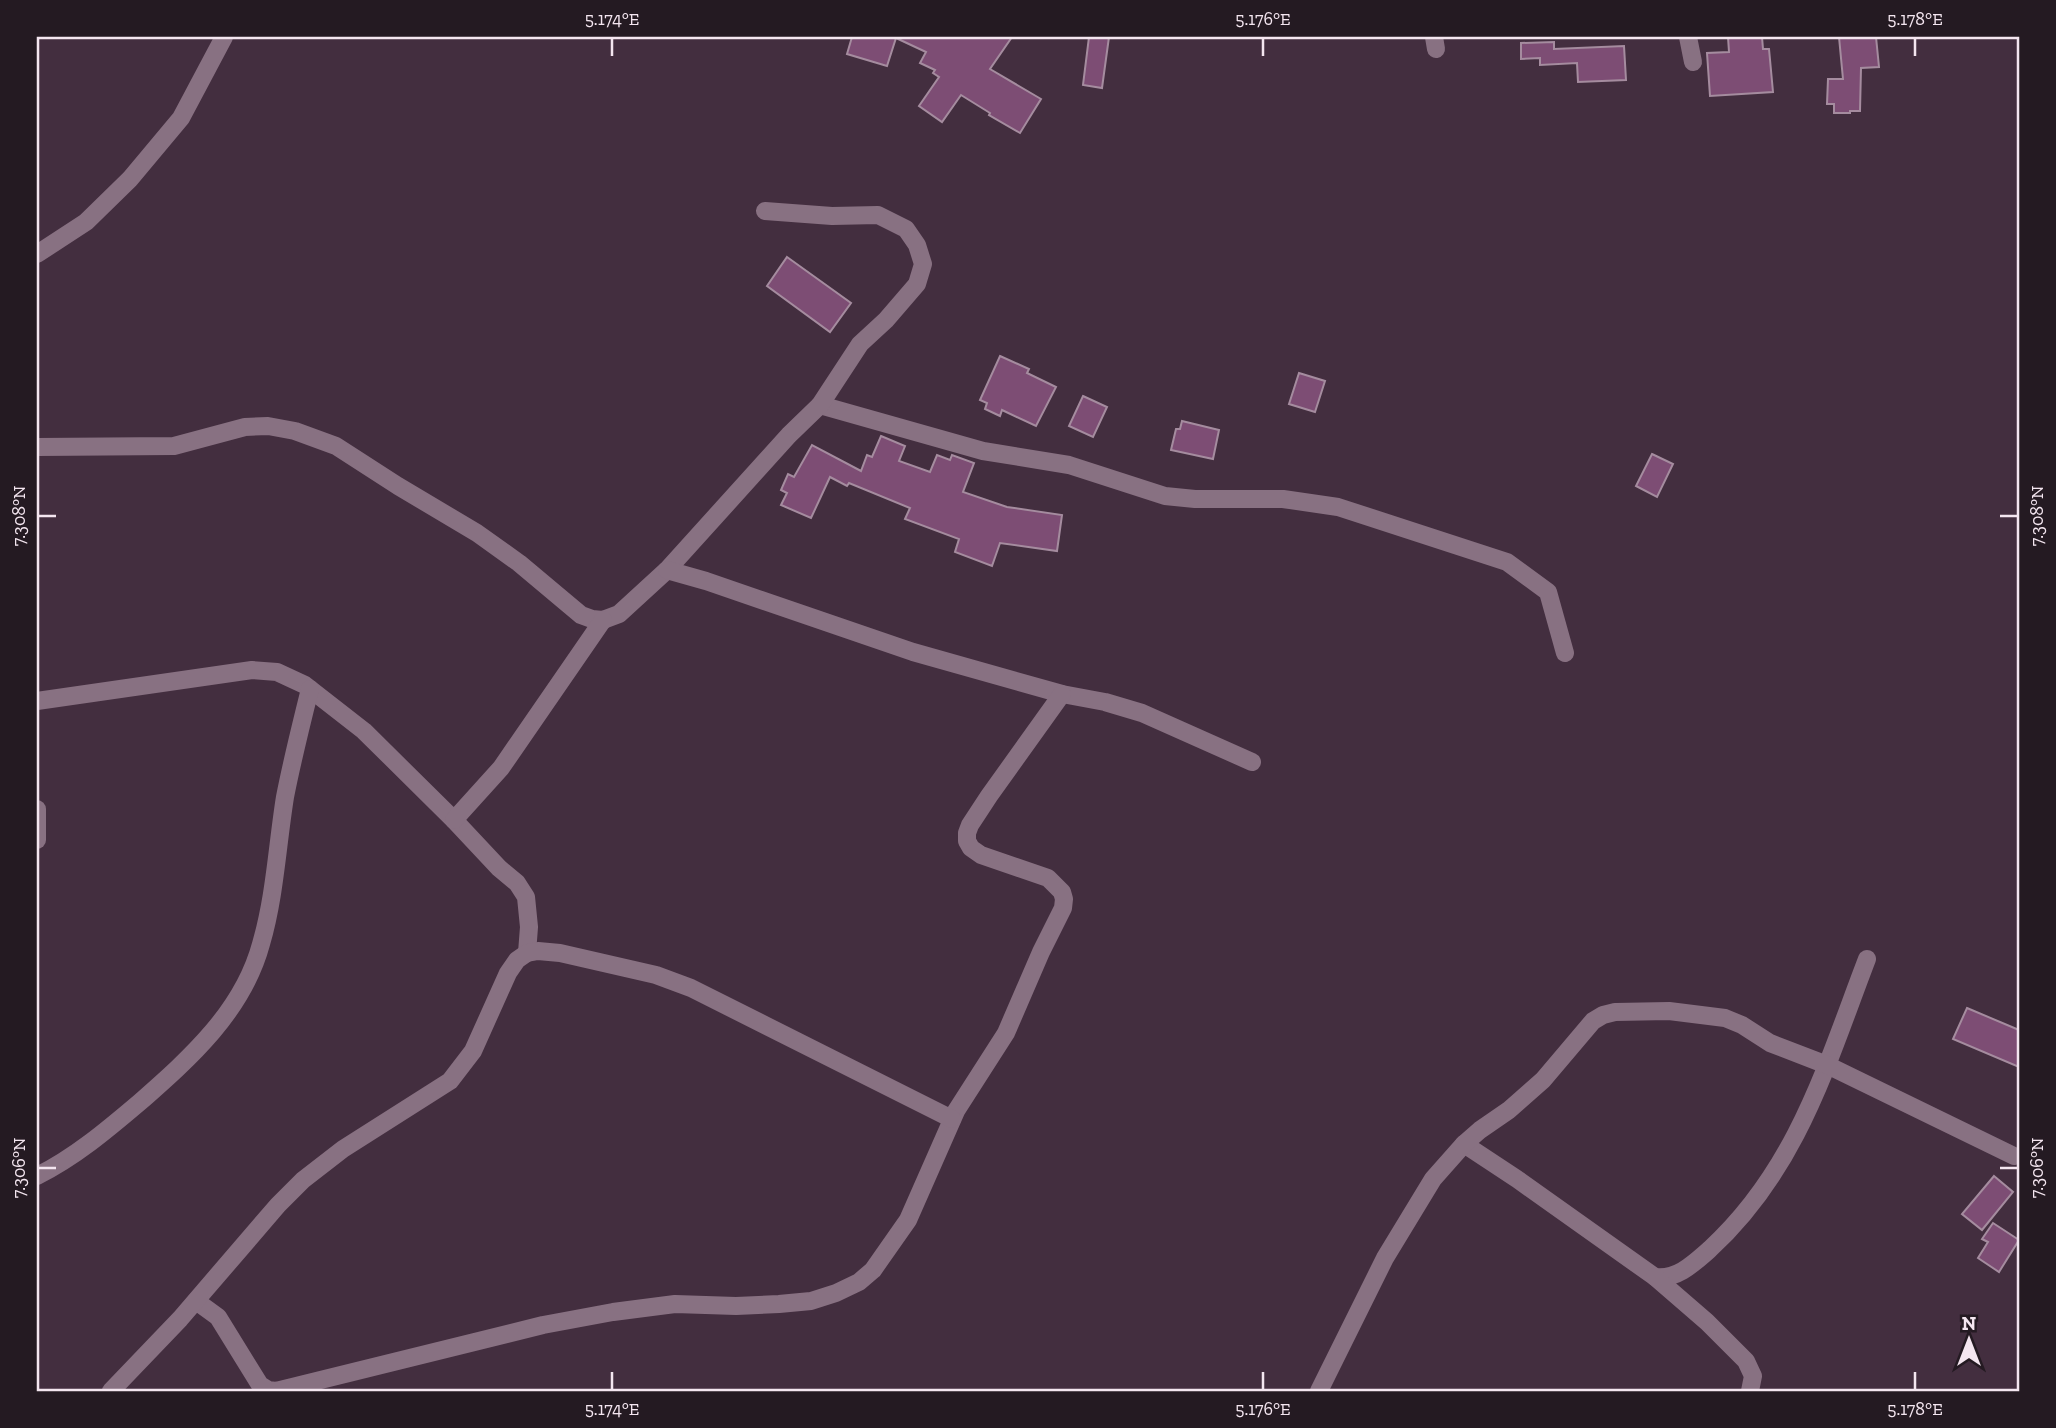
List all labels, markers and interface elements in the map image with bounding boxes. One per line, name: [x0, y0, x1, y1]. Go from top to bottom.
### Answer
text: 5.174°E: [585, 8, 639, 30]
text: 5.176°E: [1235, 8, 1291, 30]
text: 5.178°E: [1887, 8, 1943, 30]
text: 7.308°N: [8, 486, 30, 546]
text: 7.308°N: [2026, 486, 2048, 546]
text: 7.306°N: [8, 1138, 30, 1198]
text: 7.306°N: [2026, 1138, 2048, 1198]
north arrow: [1934, 1306, 2004, 1376]
text: N: [1962, 1312, 1976, 1335]
text: 5.174°E: [585, 1398, 639, 1420]
text: 5.176°E: [1235, 1398, 1291, 1420]
text: 5.178°E: [1887, 1398, 1943, 1420]

